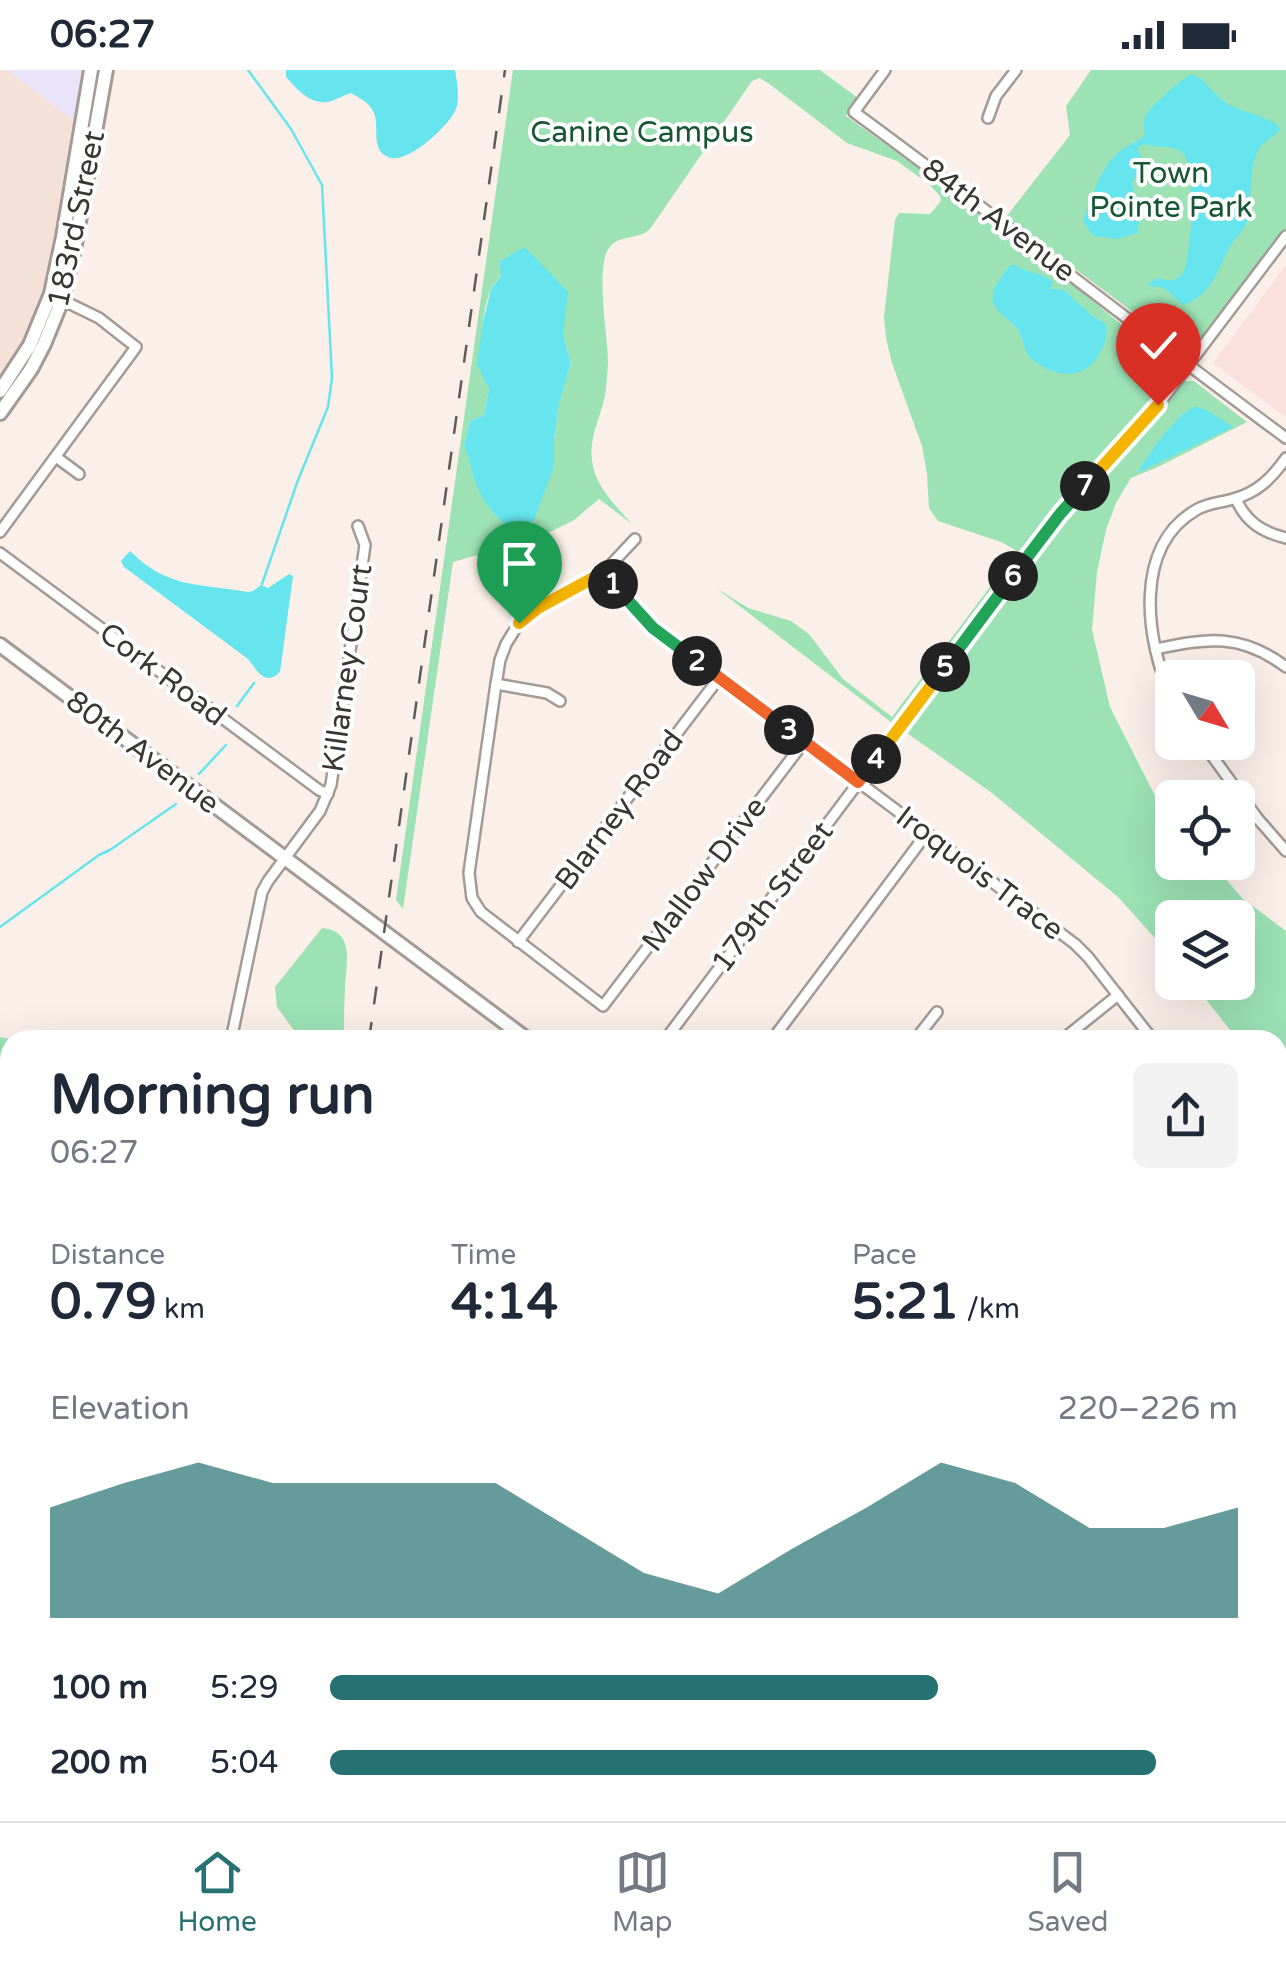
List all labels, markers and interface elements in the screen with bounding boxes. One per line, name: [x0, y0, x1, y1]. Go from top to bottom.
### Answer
text: 06:27: [50, 12, 155, 58]
park label: Canine Campus: [530, 114, 754, 151]
street label: 183rd Street: [40, 127, 113, 311]
street label: 84th Avenue: [915, 151, 1083, 290]
park label: Town Pointe Park: [1089, 155, 1253, 226]
pin: [1116, 303, 1201, 406]
icon: check: [1131, 318, 1186, 373]
pin: 7: [1060, 461, 1110, 511]
text: 7: [1076, 469, 1094, 503]
pin: [477, 521, 562, 624]
icon: arrive: [492, 536, 547, 591]
pin: 6: [988, 551, 1038, 601]
pin: 1: [588, 559, 638, 609]
text: 6: [1004, 559, 1022, 593]
street label: Killarney Court: [315, 562, 380, 774]
text: 1: [604, 567, 622, 601]
street label: Cork Road: [92, 615, 234, 734]
pin: 2: [672, 636, 722, 686]
pin: 5: [920, 642, 970, 692]
text: 2: [688, 644, 706, 678]
text: 5: [936, 650, 954, 684]
north arrow: [1155, 660, 1255, 760]
map controls: [1155, 660, 1255, 1000]
street label: 80th Avenue: [59, 683, 227, 822]
pin: 3: [764, 705, 814, 755]
text: 3: [780, 713, 798, 747]
street label: Blarney Road: [547, 723, 692, 898]
pin: 4: [851, 734, 901, 784]
text: 4: [867, 742, 885, 776]
button: locate: [1155, 780, 1255, 880]
street label: Mallow Drive: [634, 790, 775, 959]
street label: Iroquois Trace: [889, 798, 1071, 948]
street label: 179th Street: [704, 814, 841, 980]
button: layers: [1155, 900, 1255, 1000]
text: Morning run: [50, 1063, 375, 1129]
button: share: [1133, 1063, 1238, 1168]
text: 06:27: [50, 1134, 139, 1172]
text: Distance: [50, 1238, 165, 1272]
text: Time: [451, 1238, 516, 1272]
text: Pace: [852, 1238, 916, 1272]
text: 0.79: [50, 1272, 157, 1332]
text: 4:14: [451, 1272, 558, 1332]
text: 5:21: [852, 1272, 959, 1332]
text: km: [157, 1292, 205, 1326]
text: /km: [959, 1292, 1020, 1326]
text: Elevation: [50, 1390, 190, 1428]
text: 220–226 m: [1058, 1390, 1238, 1428]
text: 100 m: [50, 1669, 148, 1707]
text: 5:29: [210, 1669, 279, 1707]
text: 200 m: [50, 1744, 148, 1782]
text: 5:04: [210, 1744, 279, 1782]
tab: Home: [178, 1845, 257, 1939]
tab: Map: [612, 1845, 672, 1939]
tab: Saved: [1028, 1845, 1108, 1939]

